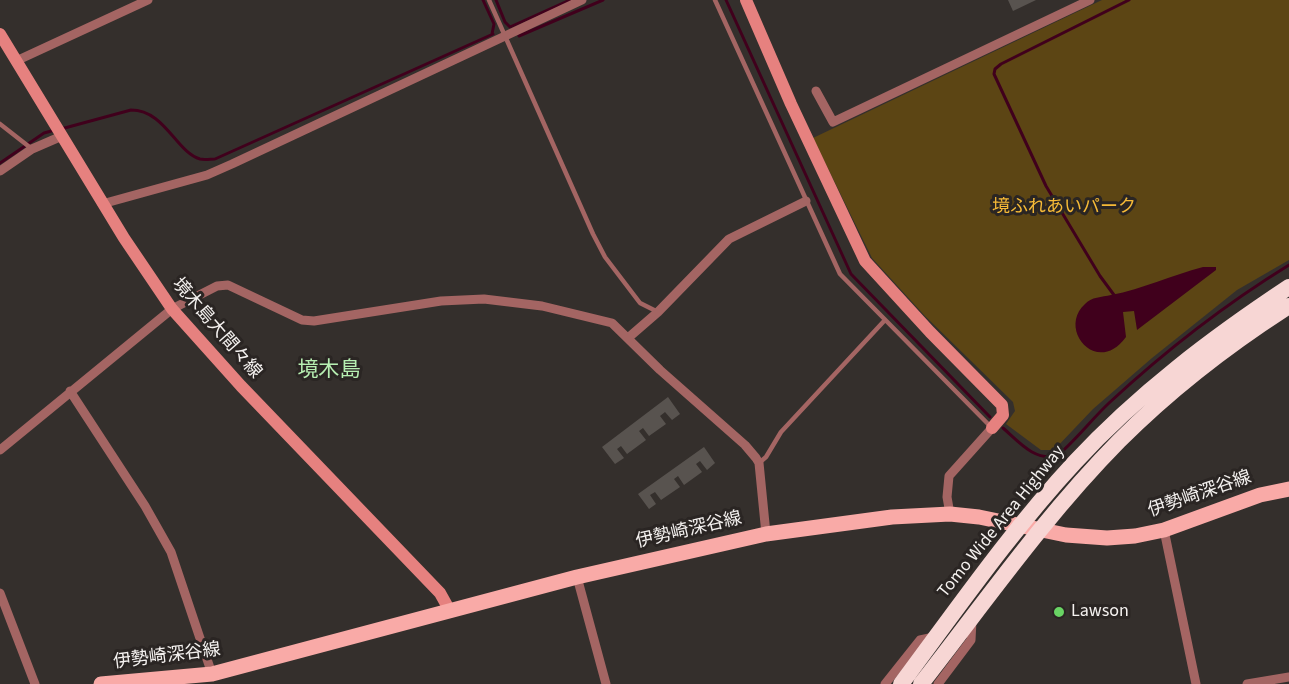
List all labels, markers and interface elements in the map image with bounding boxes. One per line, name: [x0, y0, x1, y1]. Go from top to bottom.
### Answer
park label: 境ふれあいパーク: [992, 197, 1136, 219]
street label: 境木島大間々線: [167, 274, 265, 384]
district label: 境木島: [298, 358, 360, 384]
street label: Tomo Wide Area Highway: [934, 441, 1070, 603]
street label: 伊勢崎深谷線: [1145, 467, 1255, 523]
street label: 伊勢崎深谷線: [634, 508, 744, 554]
place label: Lawson: [1071, 601, 1129, 623]
marker: Lawson: [1052, 605, 1066, 619]
street label: 伊勢崎深谷線: [112, 640, 222, 674]

